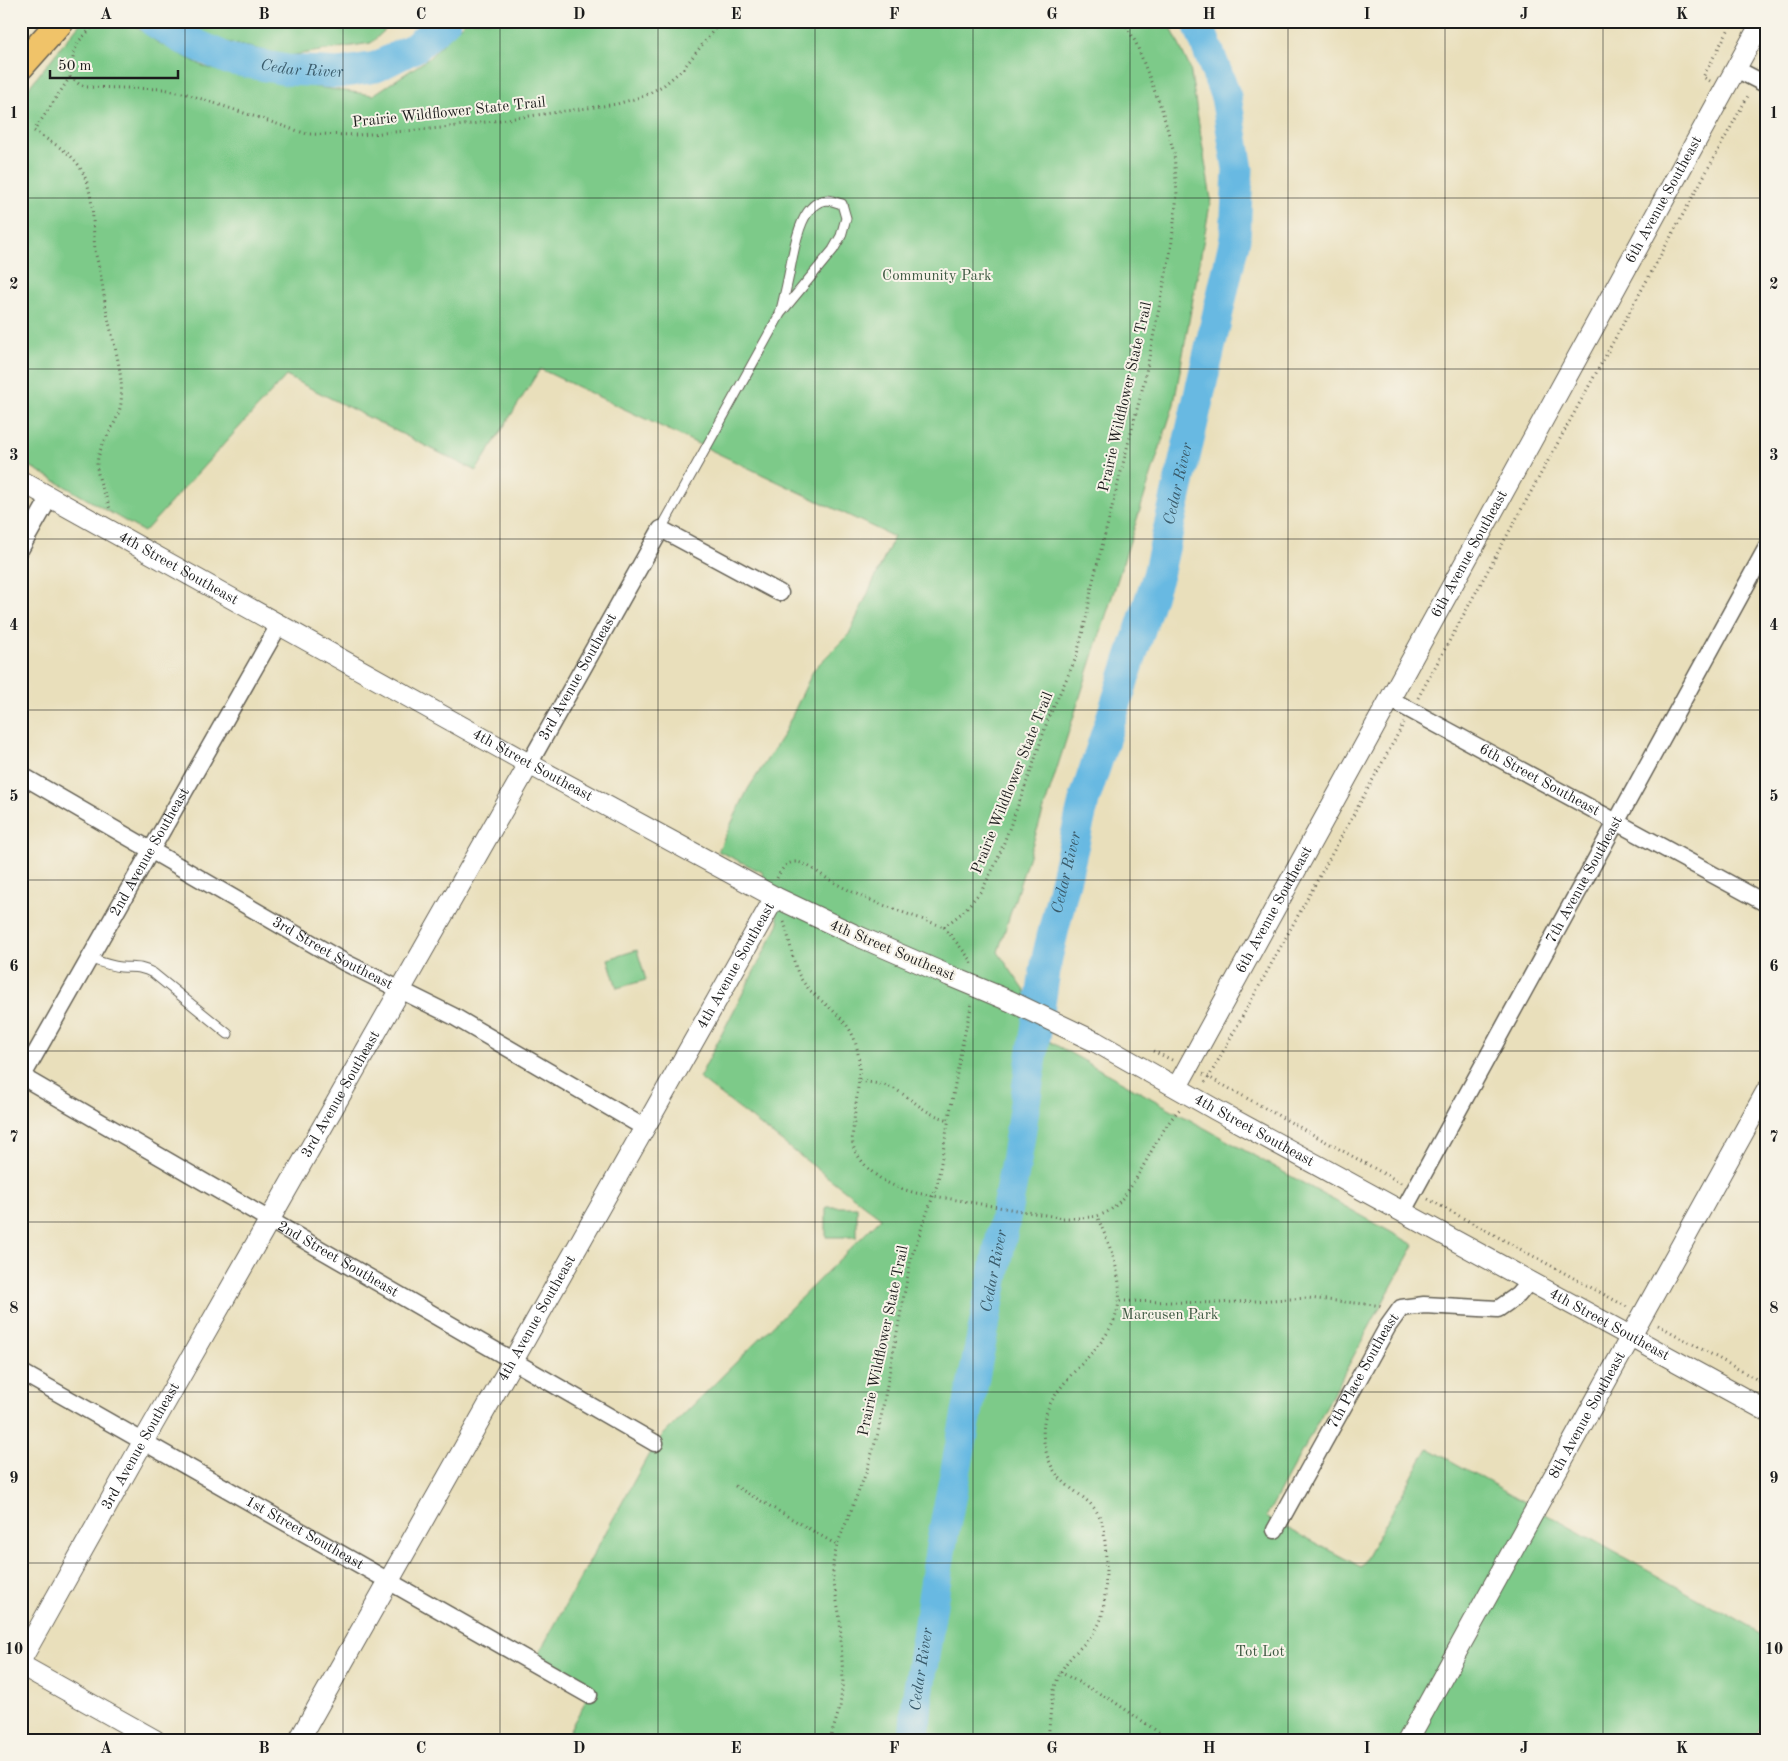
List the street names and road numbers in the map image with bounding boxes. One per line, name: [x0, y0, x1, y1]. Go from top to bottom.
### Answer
street label: Prairie Wildflower State Trail: [352, 95, 546, 131]
street label: 6th Avenue Southeast: [1623, 134, 1705, 266]
street label: Prairie Wildflower State Trail: [1097, 301, 1155, 493]
street label: 6th Avenue Southeast: [1429, 488, 1510, 620]
street label: 4th Street Southeast: [116, 529, 241, 608]
street label: 3rd Avenue Southeast: [536, 611, 620, 743]
street label: Prairie Wildflower State Trail: [970, 690, 1056, 876]
street label: 4th Street Southeast: [470, 726, 595, 804]
street label: 6th Street Southeast: [1477, 741, 1602, 819]
street label: 2nd Avenue Southeast: [108, 785, 192, 919]
street label: 7th Avenue Southeast: [1544, 814, 1625, 946]
street label: 6th Avenue Southeast: [1233, 844, 1315, 976]
street label: 4th Avenue Southeast: [695, 900, 778, 1032]
street label: 3rd Street Southeast: [269, 914, 395, 992]
street label: 4th Street Southeast: [827, 918, 957, 984]
street label: 3rd Avenue Southeast: [299, 1028, 383, 1160]
street label: 4th Street Southeast: [1191, 1092, 1316, 1170]
street label: 2nd Street Southeast: [275, 1219, 401, 1300]
street label: Prairie Wildflower State Trail: [856, 1244, 912, 1438]
street label: 4th Avenue Southeast: [495, 1253, 579, 1384]
street label: 4th Street Southeast: [1547, 1286, 1672, 1364]
street label: 7th Place Southeast: [1325, 1310, 1402, 1431]
street label: 8th Avenue Southeast: [1546, 1349, 1628, 1481]
street label: 3rd Avenue Southeast: [99, 1380, 183, 1512]
street label: 1st Street Southeast: [243, 1494, 366, 1573]

